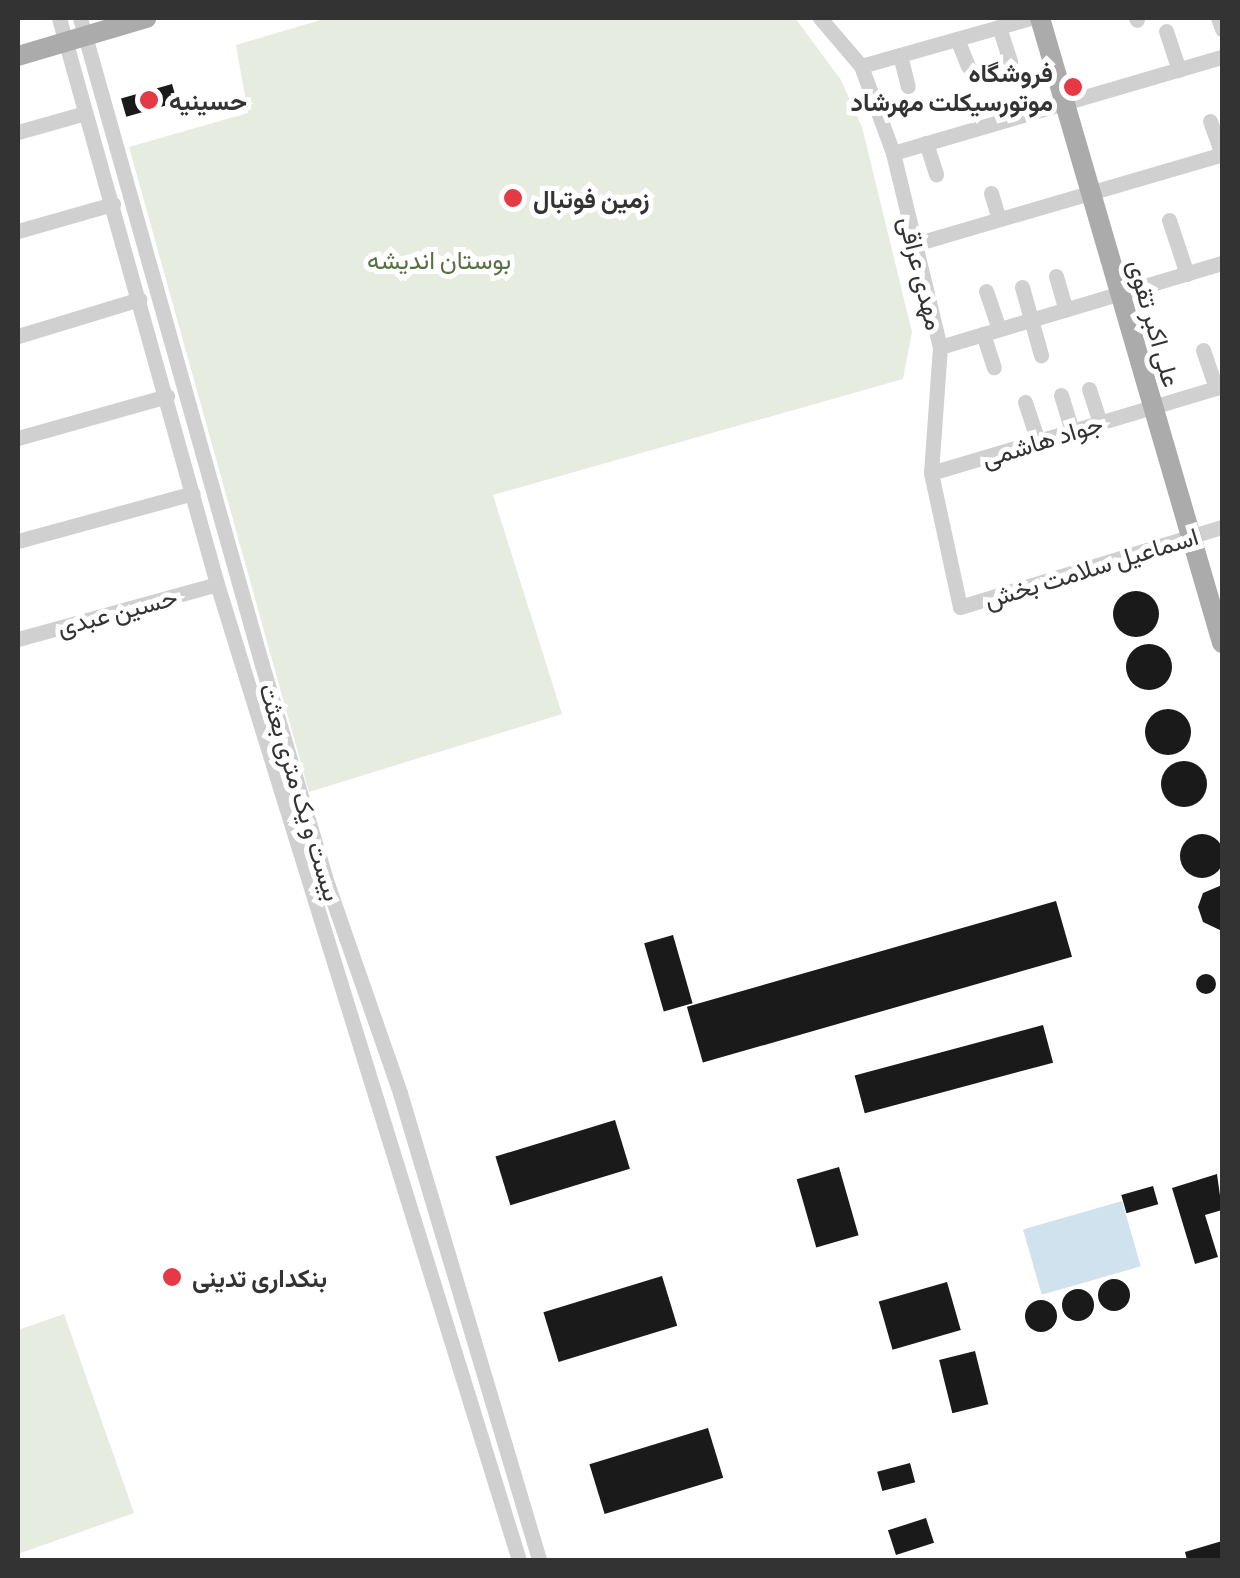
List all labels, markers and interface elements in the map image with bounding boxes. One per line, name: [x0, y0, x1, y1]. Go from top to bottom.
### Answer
place label: فروشگاه موتورسیکلت مهرشاد: [851, 58, 1053, 117]
marker: فروشگاه موتورسیکلت مهرشاد: [1062, 76, 1084, 98]
place label: حسینیه: [169, 85, 247, 115]
marker: حسینیه: [138, 89, 160, 111]
place label: زمین فوتبال: [533, 183, 650, 213]
marker: زمین فوتبال: [502, 187, 524, 209]
street label: مهدی عراقی: [893, 213, 951, 333]
park label: بوستان اندیشه: [367, 244, 511, 274]
street label: علی اکبر تقوی: [1122, 256, 1188, 390]
street label: جواد هاشمی: [978, 407, 1106, 473]
street label: اسماعیل سلامت بخش: [980, 520, 1202, 614]
street label: حسین عبدی: [54, 581, 180, 641]
street label: بیست و یک متری بعثت: [254, 680, 348, 904]
place label: بنکداری تدینی: [192, 1262, 327, 1292]
marker: بنکداری تدینی: [161, 1266, 183, 1288]

